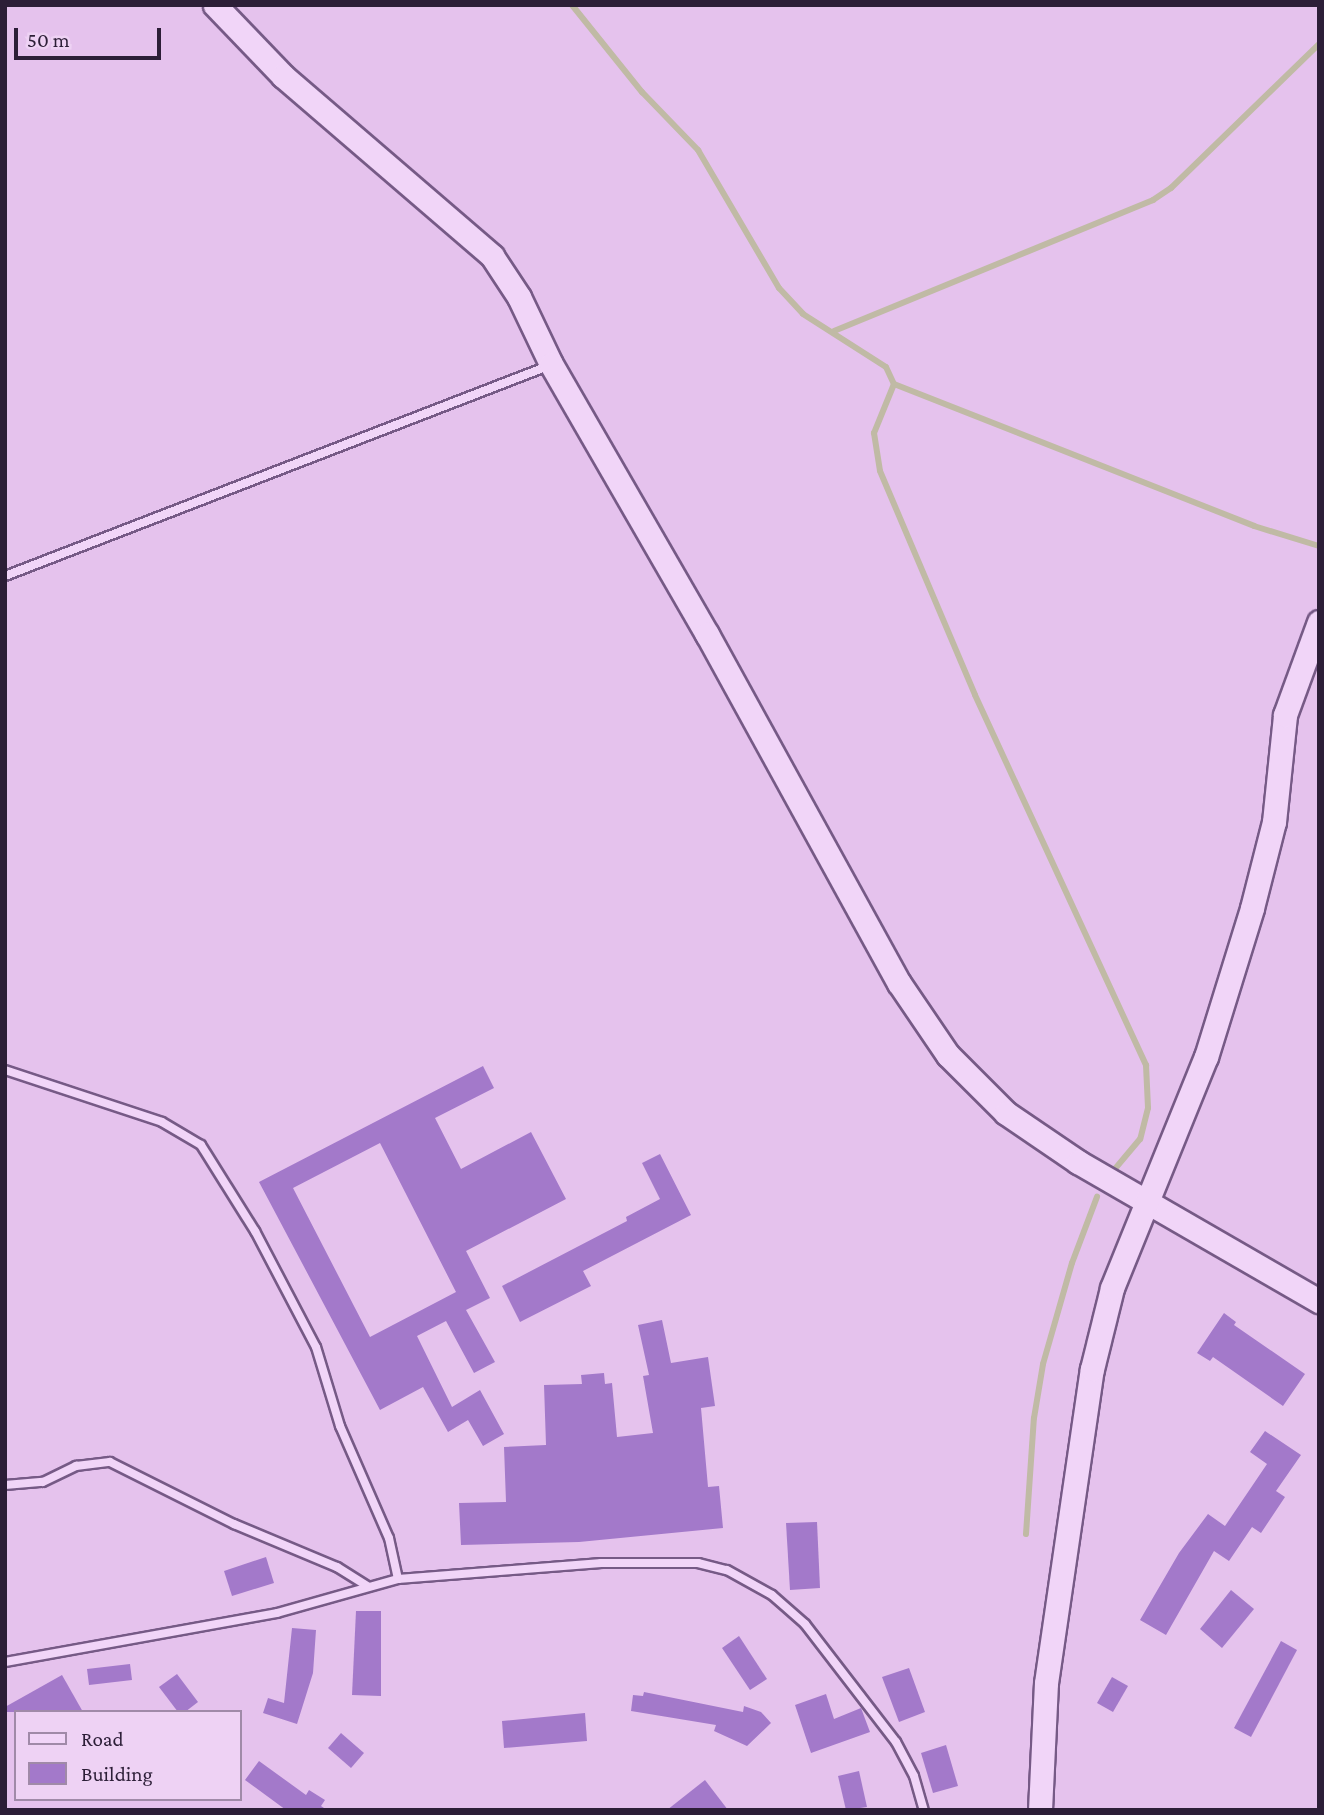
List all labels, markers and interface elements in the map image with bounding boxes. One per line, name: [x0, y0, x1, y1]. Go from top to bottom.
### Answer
scale bar: [18, 14, 164, 58]
text: 50 m: [27, 28, 70, 52]
legend: [14, 1710, 242, 1801]
text: Road: [81, 1727, 124, 1751]
text: Building: [81, 1762, 153, 1786]

